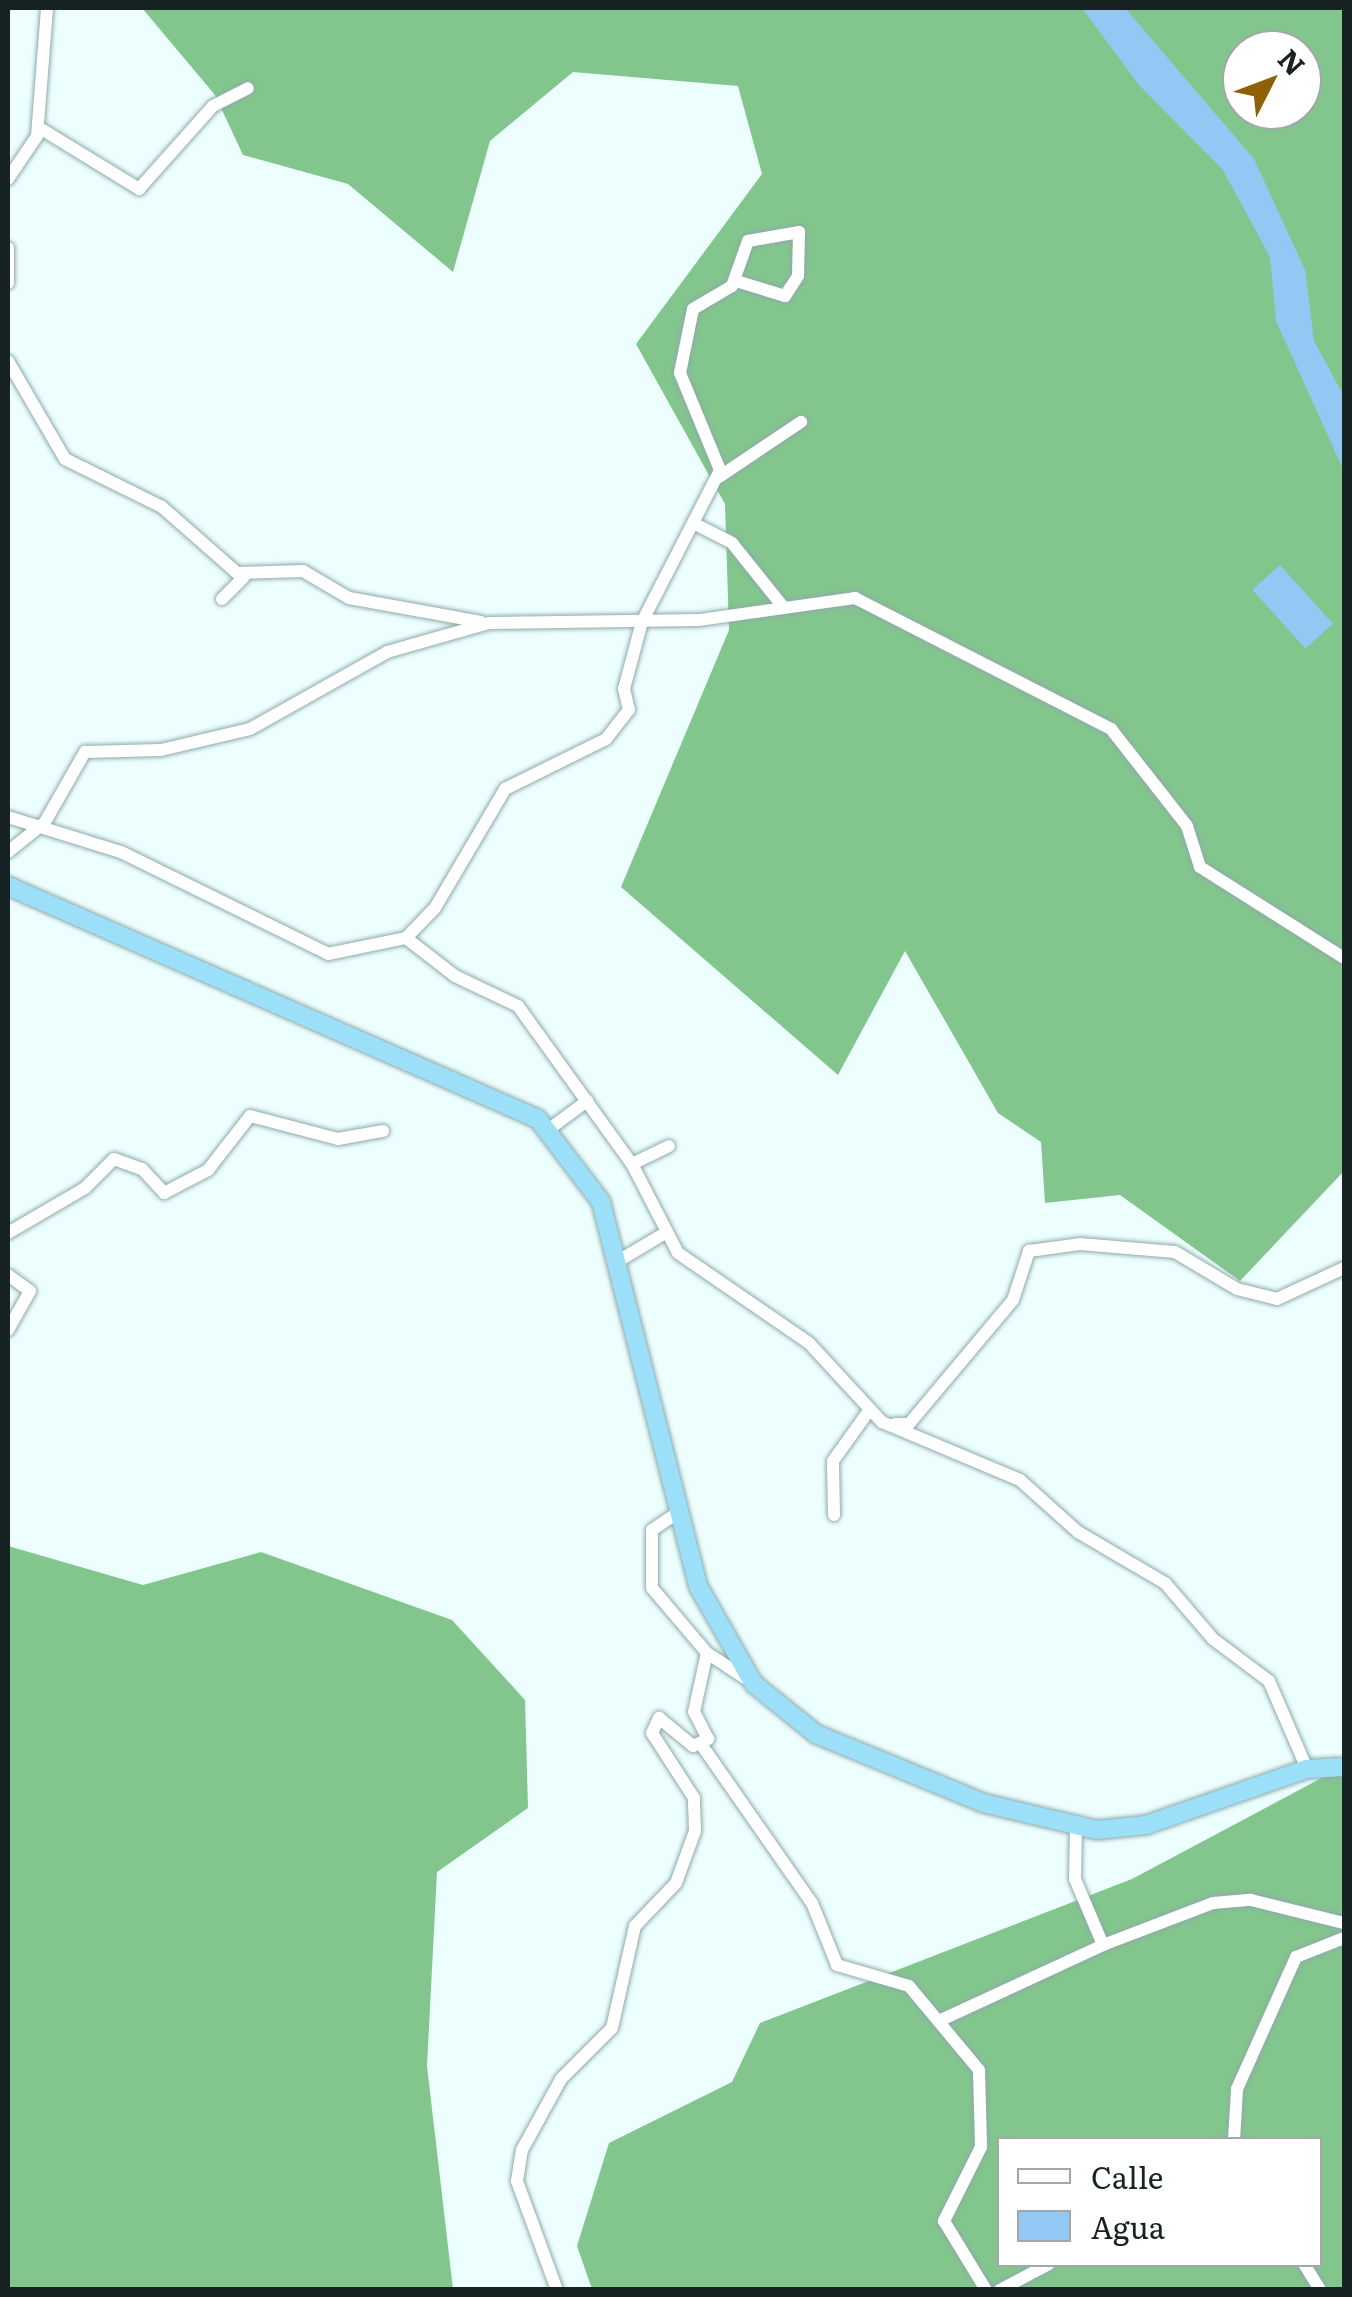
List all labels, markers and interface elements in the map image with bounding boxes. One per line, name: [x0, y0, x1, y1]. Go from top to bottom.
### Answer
north arrow: [1222, 30, 1322, 130]
text: N: [1269, 38, 1316, 84]
legend: [997, 2137, 1322, 2267]
text: Calle: [1091, 2154, 1163, 2198]
text: Agua: [1091, 2204, 1165, 2248]

